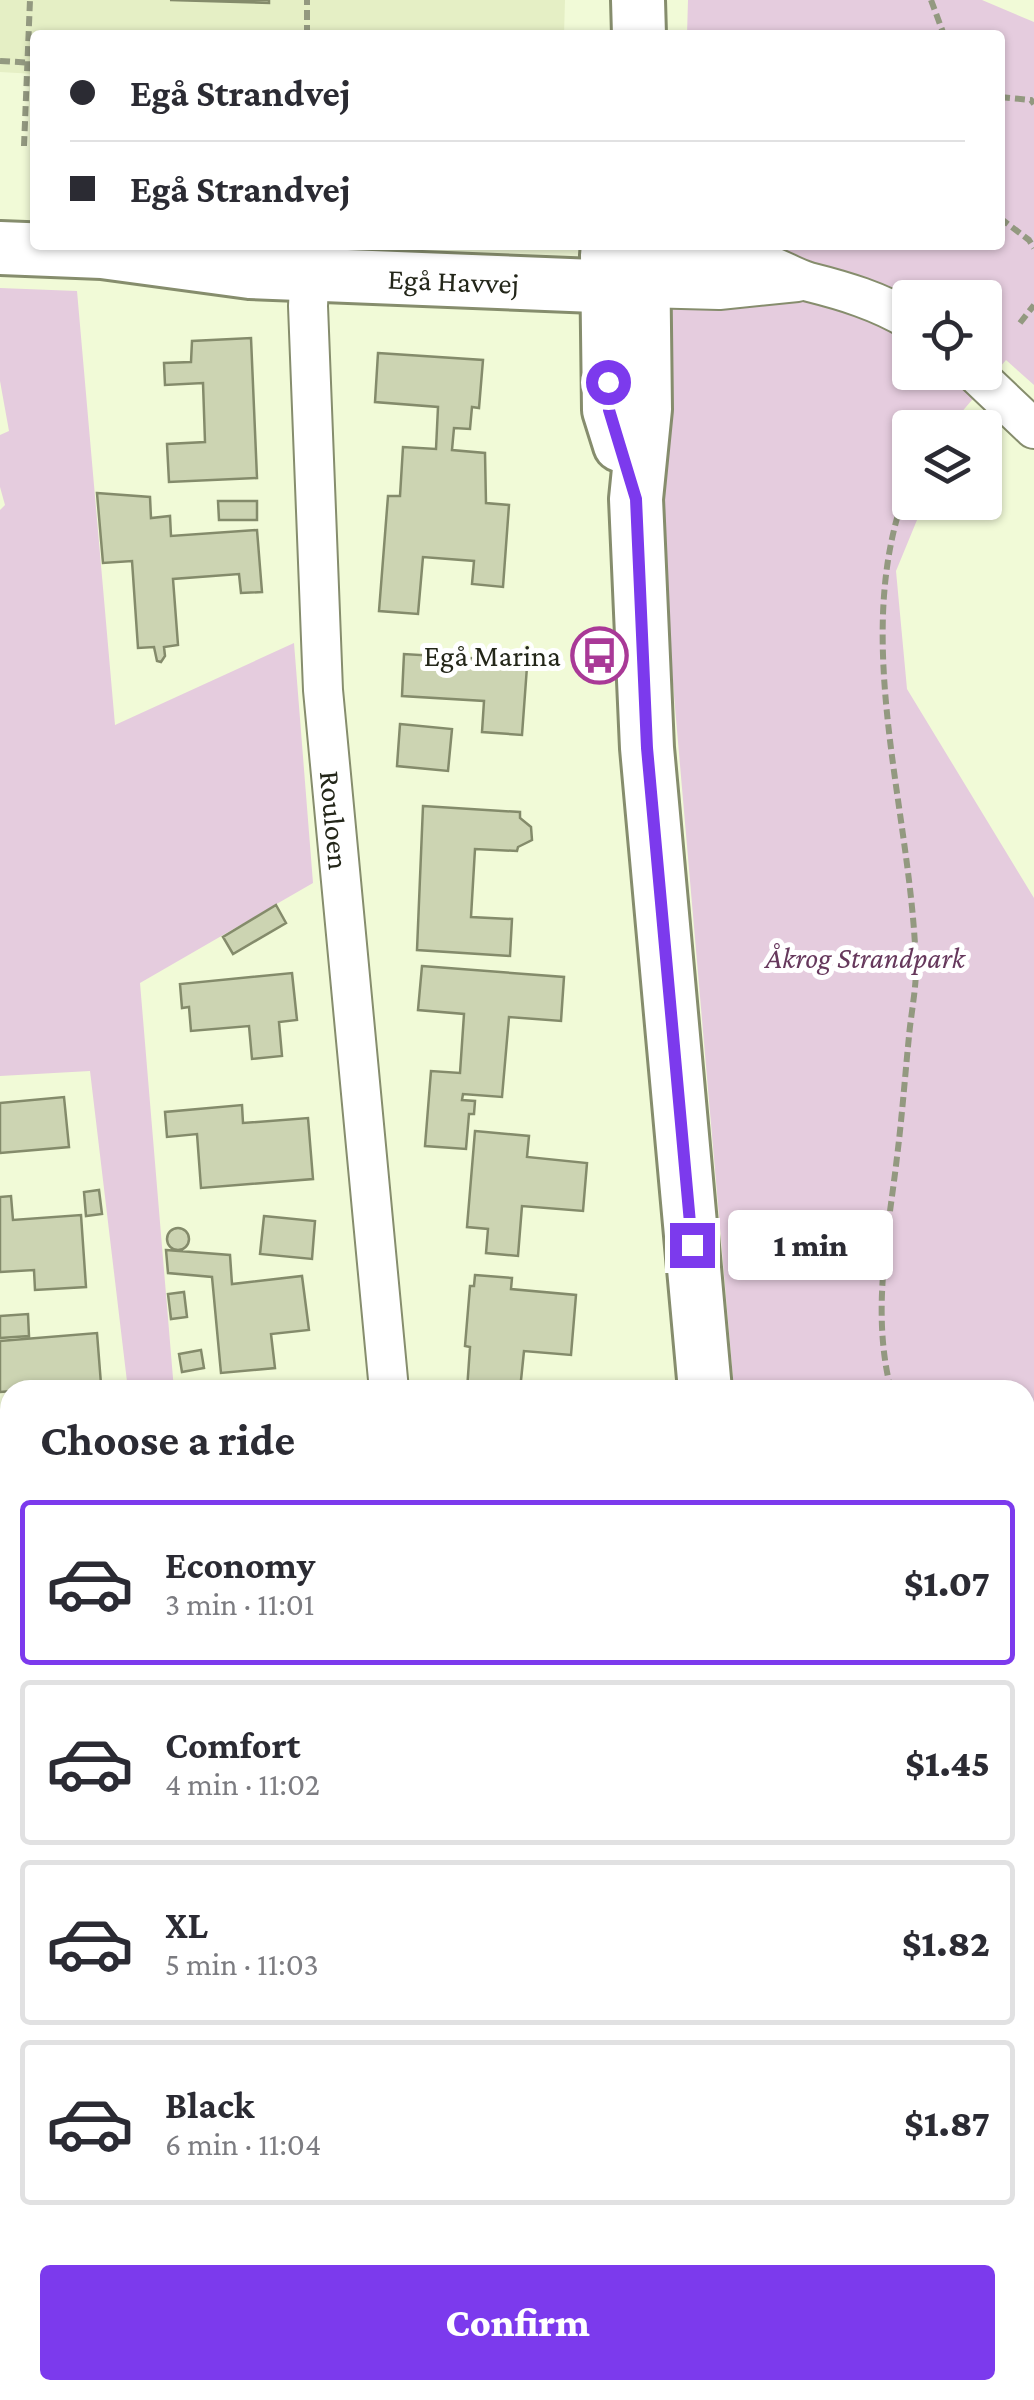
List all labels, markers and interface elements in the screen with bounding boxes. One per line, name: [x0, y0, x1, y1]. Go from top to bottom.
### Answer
text: Egå Strandvej: [130, 72, 351, 114]
text: Egå Strandvej: [130, 168, 351, 210]
street label: Egå Havvej: [387, 261, 520, 300]
map controls: [892, 280, 1002, 520]
button: locate: [892, 280, 1002, 390]
route start: [586, 360, 631, 405]
button: layers: [892, 410, 1002, 520]
bus stop icon: Egå Marina: [570, 625, 630, 685]
place label: Egå Marina: [424, 639, 561, 673]
street label: Rouloen: [314, 769, 356, 871]
park label: Åkrog Strandpark: [763, 941, 967, 975]
callout: 1 min: [727, 1210, 892, 1280]
route end: [670, 1223, 715, 1268]
text: 1 min: [773, 1227, 848, 1263]
text: Choose a ride: [40, 1415, 295, 1465]
icon: car: [45, 1538, 135, 1628]
text: Economy: [165, 1544, 315, 1586]
text: $1.07: [904, 1562, 990, 1604]
text: 3 min · 11:01: [165, 1586, 314, 1622]
icon: car: [45, 1718, 135, 1808]
text: Comfort: [165, 1724, 301, 1766]
text: $1.45: [905, 1742, 990, 1784]
text: 4 min · 11:02: [165, 1766, 320, 1802]
icon: car: [45, 1898, 135, 1988]
text: XL: [165, 1904, 208, 1946]
text: $1.82: [902, 1922, 990, 1964]
text: 5 min · 11:03: [165, 1946, 319, 1982]
icon: car: [45, 2078, 135, 2168]
text: Black: [165, 2084, 254, 2126]
text: $1.87: [904, 2102, 990, 2144]
text: 6 min · 11:04: [165, 2126, 321, 2162]
button: Confirm: [40, 2265, 995, 2380]

